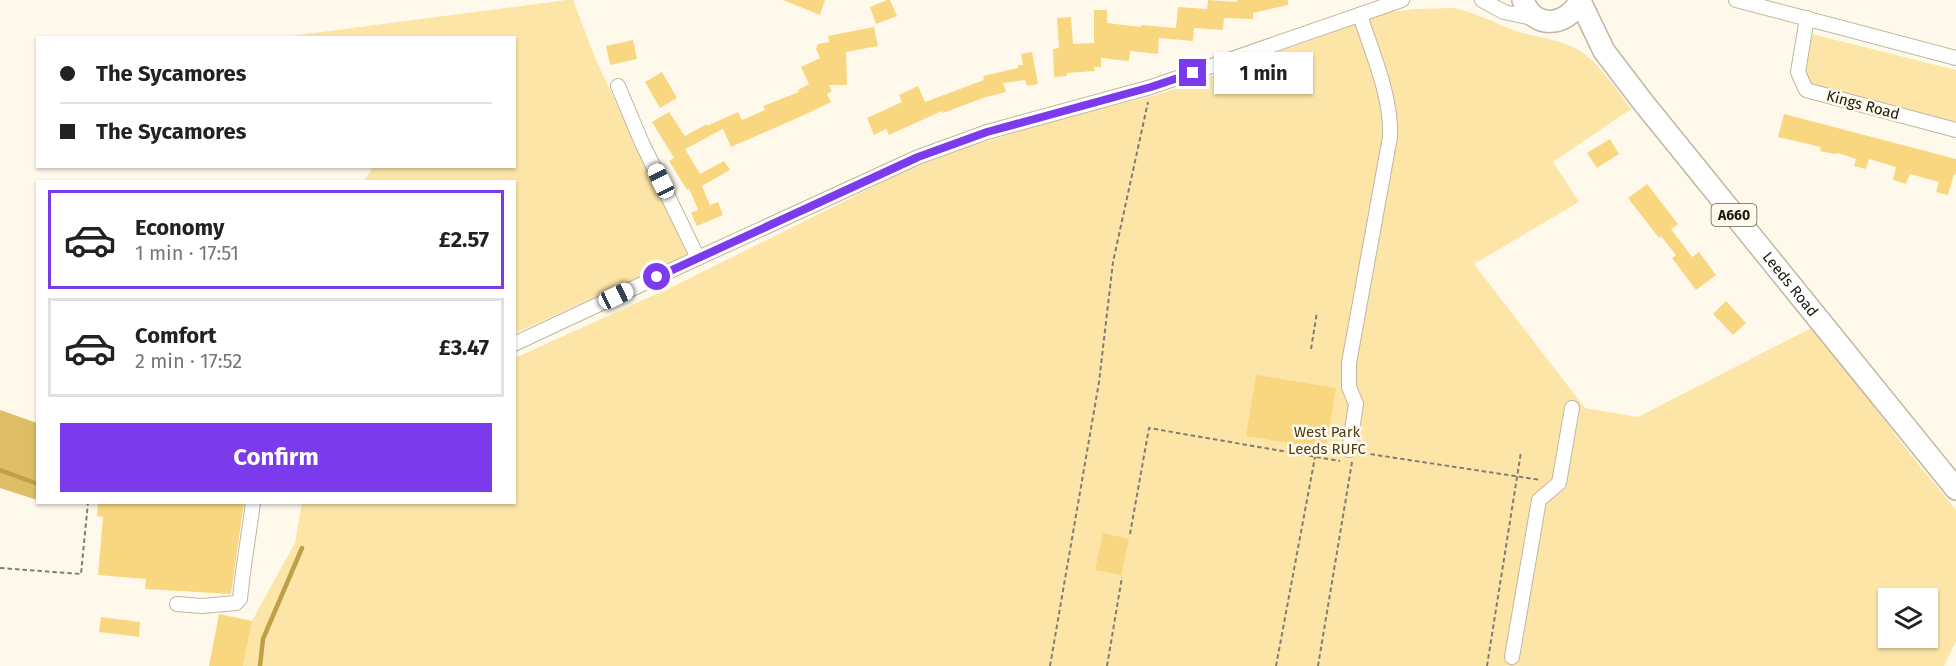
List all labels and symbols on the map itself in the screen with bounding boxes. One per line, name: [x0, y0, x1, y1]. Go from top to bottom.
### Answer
callout: 1 min: [1214, 52, 1313, 94]
route end: [1179, 59, 1206, 86]
street label: Kings Road: [1824, 87, 1902, 123]
car: [645, 161, 677, 201]
road number: A660: [1712, 204, 1756, 226]
street label: Leeds Road: [1759, 248, 1822, 320]
route start: [643, 263, 670, 290]
car: [596, 280, 636, 312]
park label: West Park Leeds RUFC: [1288, 423, 1366, 458]

